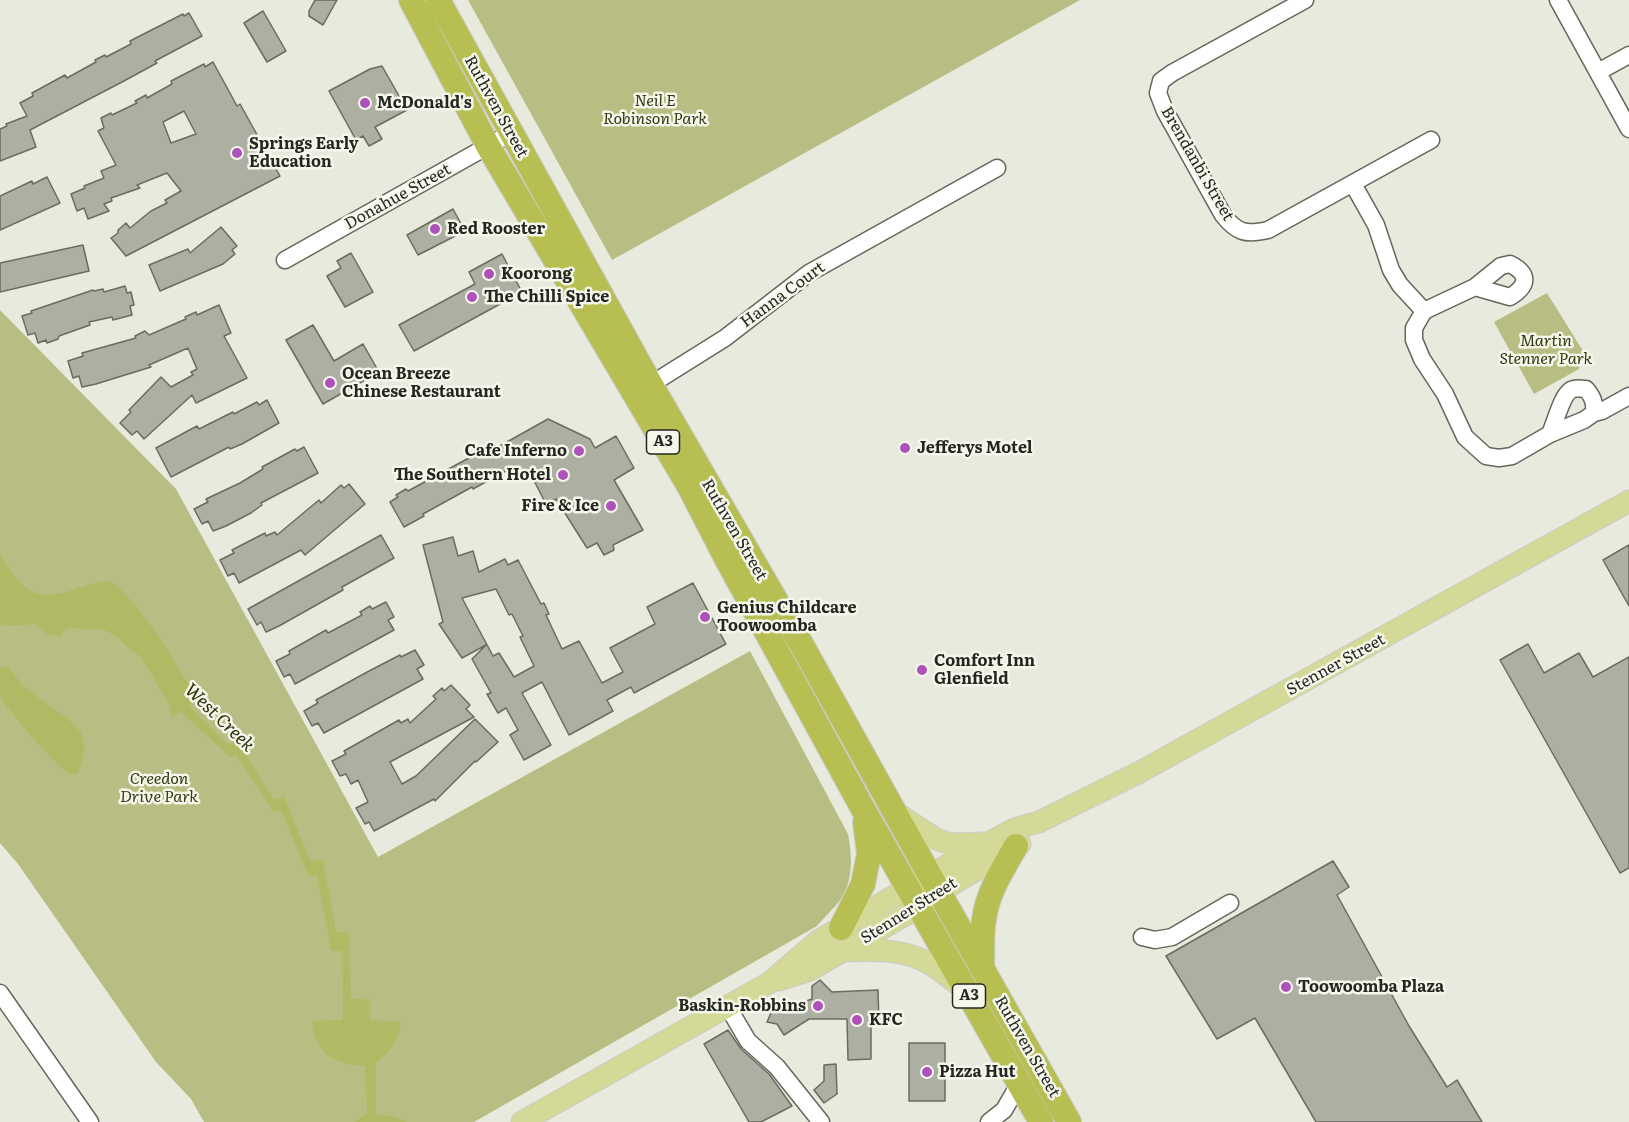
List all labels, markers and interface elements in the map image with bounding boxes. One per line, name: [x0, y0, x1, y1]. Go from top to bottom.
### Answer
street label: Ruthven Street: [460, 53, 532, 161]
park label: Neil E Robinson Park: [603, 91, 707, 129]
place label: McDonald's: [377, 93, 472, 113]
marker: McDonald's: [358, 96, 372, 110]
street label: Brendanbi Street: [1156, 103, 1238, 225]
place label: Springs Early Education: [249, 134, 359, 172]
marker: Springs Early Education: [230, 146, 244, 160]
street label: Donahue Street: [342, 160, 454, 234]
place label: Red Rooster: [447, 219, 545, 239]
marker: Red Rooster: [428, 222, 442, 236]
street label: Hanna Court: [737, 258, 829, 332]
place label: Koorong: [501, 264, 572, 284]
marker: Koorong: [482, 267, 496, 281]
place label: The Chilli Spice: [484, 287, 609, 307]
marker: The Chilli Spice: [465, 290, 479, 304]
park label: Martin Stenner Park: [1500, 331, 1592, 369]
place label: Ocean Breeze Chinese Restaurant: [342, 364, 501, 402]
marker: Ocean Breeze Chinese Restaurant: [323, 376, 337, 390]
road number: A3: [646, 430, 680, 454]
place label: Jefferys Motel: [917, 438, 1033, 458]
place label: Cafe Inferno: [465, 441, 567, 461]
marker: Jefferys Motel: [898, 441, 912, 455]
marker: Cafe Inferno: [572, 444, 586, 458]
place label: The Southern Hotel: [394, 465, 551, 485]
marker: The Southern Hotel: [556, 468, 570, 482]
street label: Ruthven Street: [697, 476, 771, 584]
place label: Fire & Ice: [521, 496, 599, 516]
marker: Fire & Ice: [604, 499, 618, 513]
place label: Genius Childcare Toowoomba: [717, 598, 857, 636]
marker: Genius Childcare Toowoomba: [698, 610, 712, 624]
street label: Stenner Street: [1283, 630, 1389, 700]
place label: Comfort Inn Glenfield: [934, 651, 1035, 689]
marker: Comfort Inn Glenfield: [915, 663, 929, 677]
water label: West Creek: [180, 679, 258, 757]
park label: Creedon Drive Park: [120, 769, 198, 807]
street label: Stenner Street: [857, 874, 961, 948]
place label: Toowoomba Plaza: [1298, 977, 1444, 997]
marker: Toowoomba Plaza: [1279, 980, 1293, 994]
road number: A3: [952, 984, 986, 1008]
street label: Ruthven Street: [990, 993, 1064, 1101]
place label: Baskin-Robbins: [678, 996, 806, 1016]
marker: Baskin-Robbins: [811, 999, 825, 1013]
place label: KFC: [869, 1010, 903, 1030]
marker: KFC: [850, 1013, 864, 1027]
place label: Pizza Hut: [939, 1062, 1015, 1082]
marker: Pizza Hut: [920, 1065, 934, 1079]

